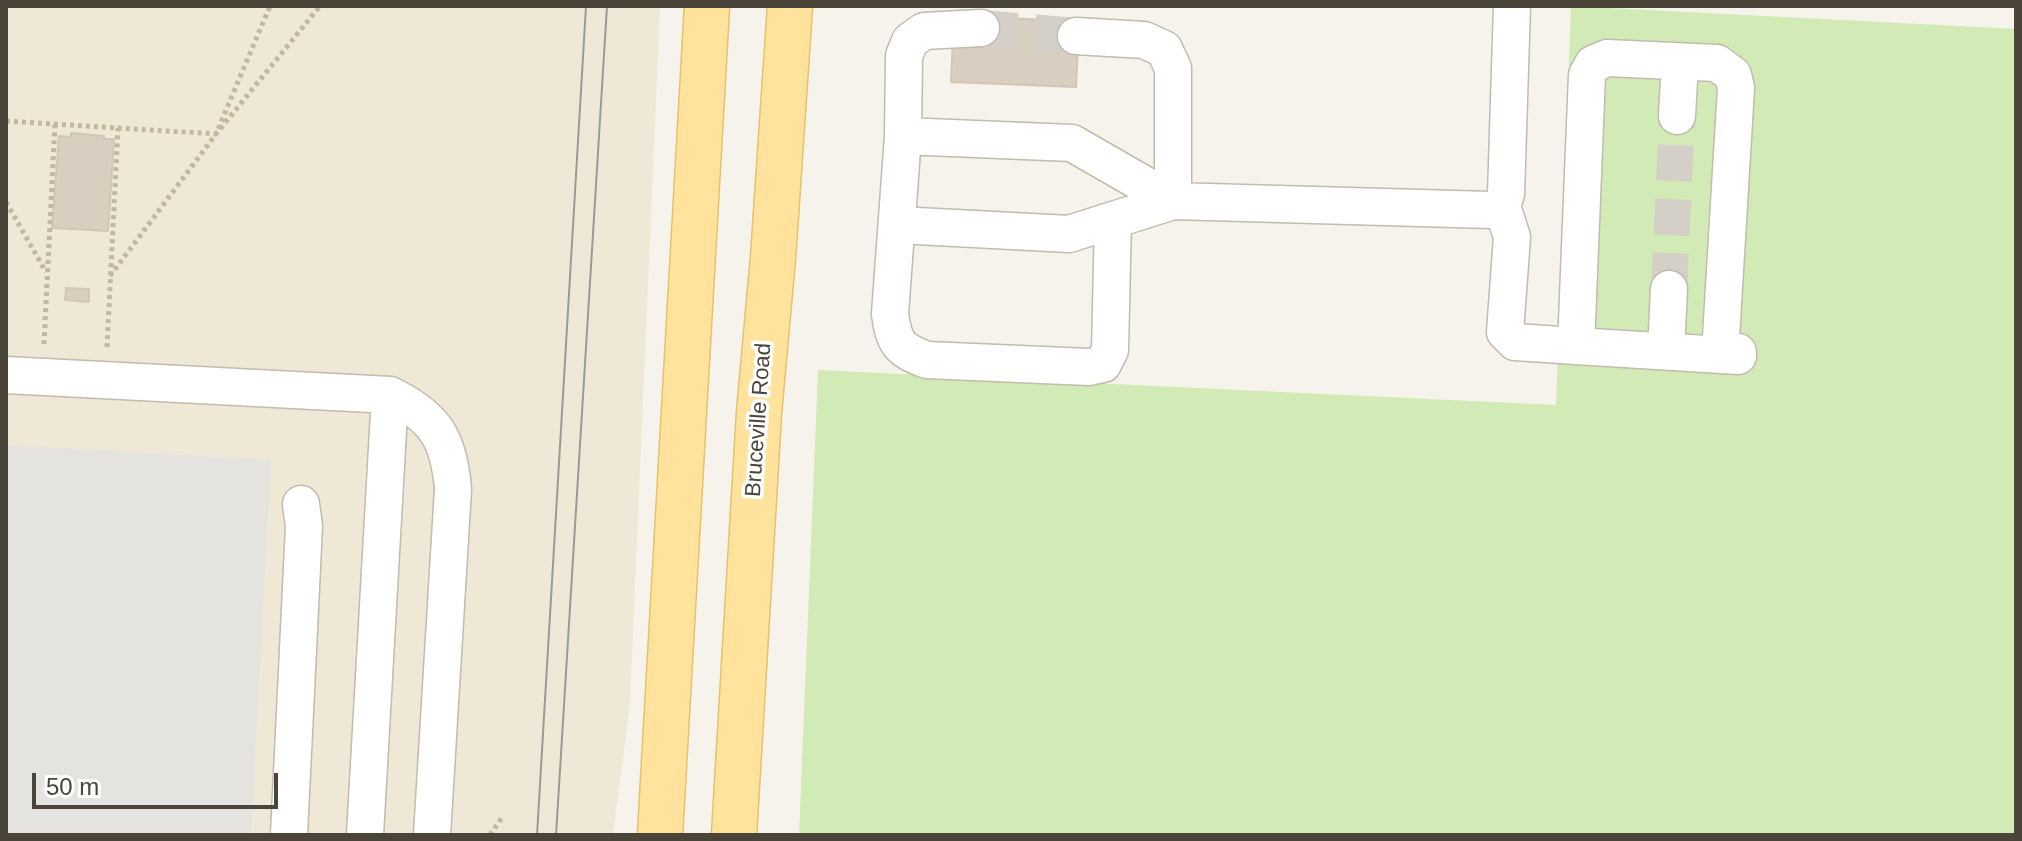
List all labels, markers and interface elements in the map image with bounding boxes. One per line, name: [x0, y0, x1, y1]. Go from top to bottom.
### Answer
street label: Bruceville Road: [740, 342, 778, 498]
scale bar: [36, 757, 282, 807]
text: 50 m: [46, 773, 99, 800]

